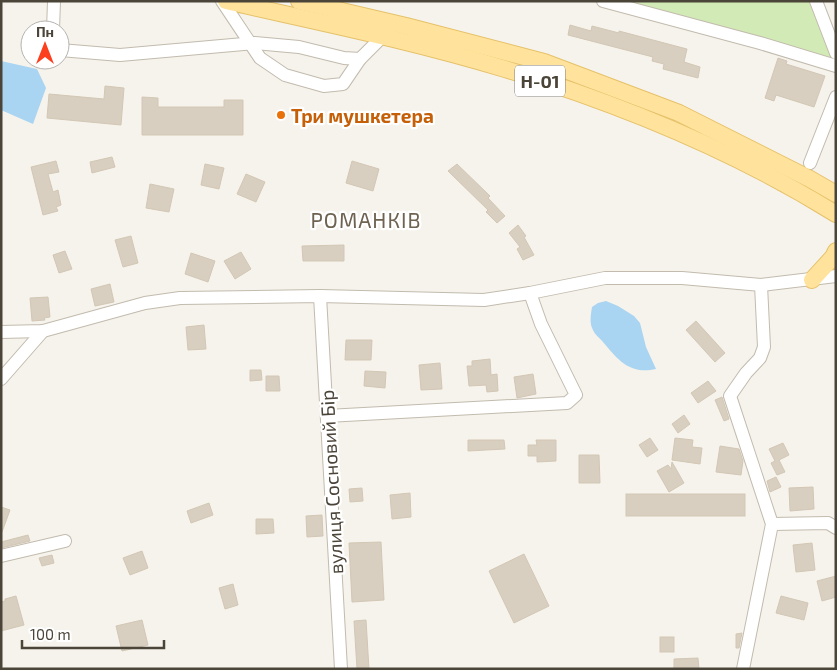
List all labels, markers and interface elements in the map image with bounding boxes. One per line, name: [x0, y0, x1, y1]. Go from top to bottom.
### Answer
north arrow: [20, 20, 70, 70]
text: Пн: [36, 23, 54, 40]
road number: Н-01: [515, 66, 565, 96]
place label: Три мушкетера: [291, 104, 434, 127]
marker: Три мушкетера: [275, 109, 287, 121]
district label: РОМАНКІВ: [310, 207, 422, 232]
street label: вулиця Сосновий Бір: [315, 389, 348, 575]
scale bar: [22, 618, 165, 650]
text: 100 m: [30, 625, 71, 643]

